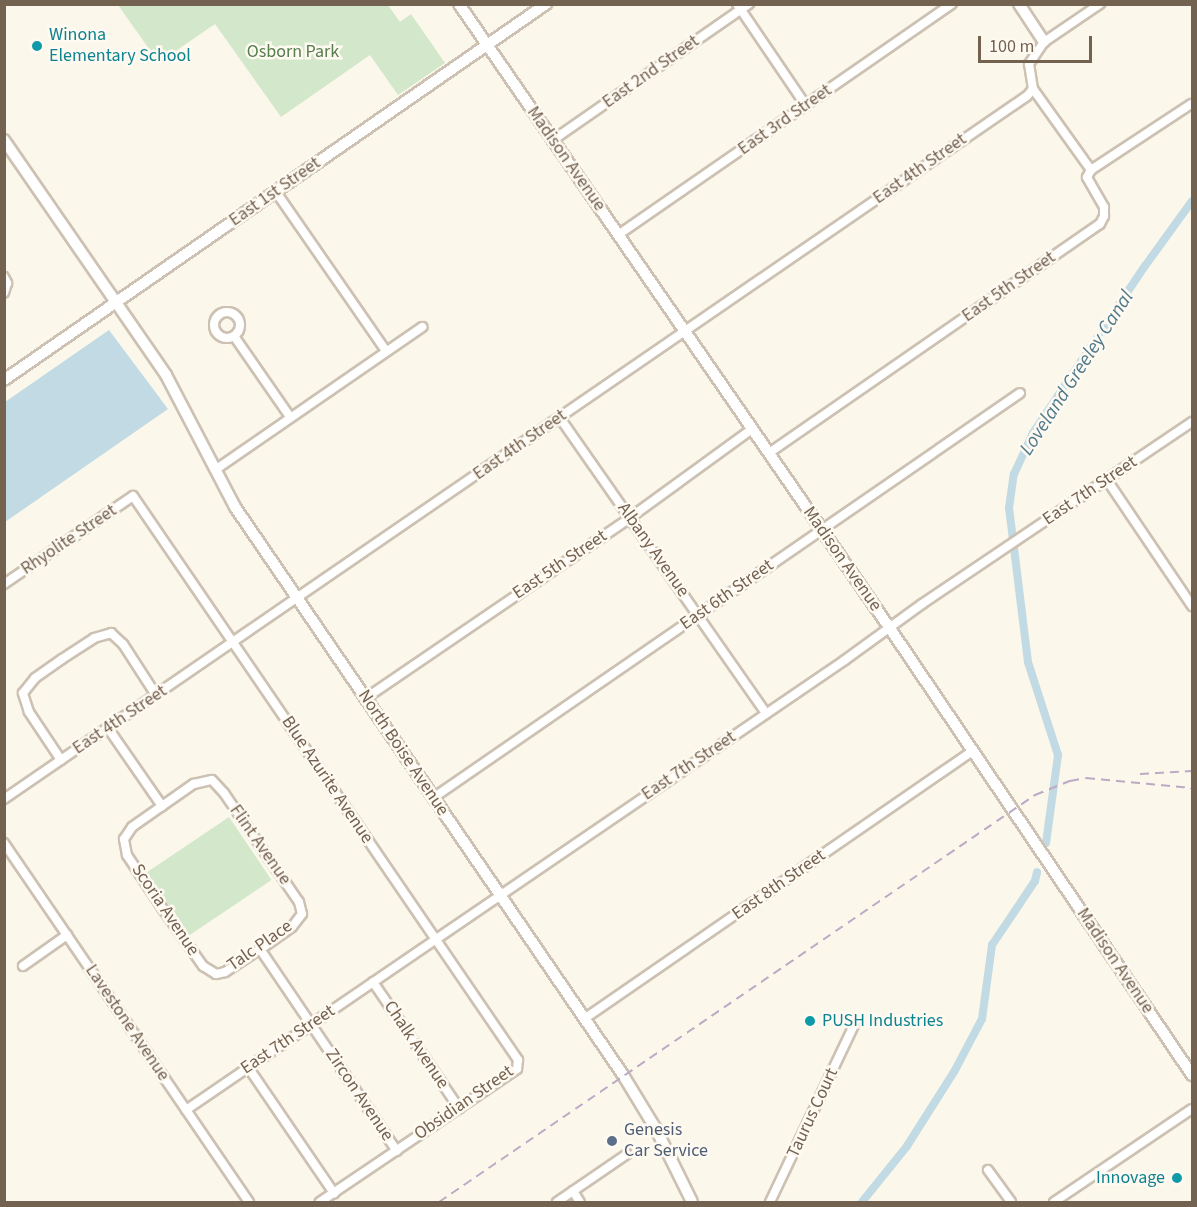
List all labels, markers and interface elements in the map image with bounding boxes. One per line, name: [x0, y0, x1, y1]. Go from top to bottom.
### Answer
scale bar: [981, 24, 1095, 62]
place label: Winona Elementary School: [49, 25, 191, 68]
street label: East 2nd Street: [599, 31, 703, 113]
text: 100 m: [989, 34, 1034, 59]
marker: Winona Elementary School: [30, 39, 44, 53]
park label: Osborn Park: [247, 41, 339, 63]
street label: East 3rd Street: [734, 80, 836, 160]
street label: Madison Avenue: [522, 103, 610, 215]
street label: East 4th Street: [869, 129, 971, 209]
street label: East 1st Street: [225, 153, 325, 231]
street label: East 5th Street: [958, 247, 1060, 327]
water label: Loveland Greeley Canal: [1015, 286, 1139, 460]
street label: East 4th Street: [469, 405, 571, 485]
street label: East 7th Street: [1039, 452, 1141, 530]
street label: Albany Avenue: [612, 499, 694, 601]
street label: Rhyolite Street: [17, 500, 121, 580]
street label: Madison Avenue: [798, 503, 886, 615]
street label: East 5th Street: [509, 526, 611, 604]
street label: East 6th Street: [676, 555, 778, 635]
street label: East 4th Street: [69, 681, 171, 759]
street label: North Boise Avenue: [353, 686, 453, 820]
street label: Blue Azurite Avenue: [276, 712, 378, 848]
street label: East 7th Street: [638, 727, 740, 805]
street label: Flint Avenue: [225, 801, 295, 889]
street label: East 8th Street: [728, 845, 830, 925]
street label: Scoria Avenue: [126, 860, 204, 960]
street label: Madison Avenue: [1072, 904, 1158, 1018]
street label: Talc Place: [223, 916, 297, 976]
street label: Lavestone Avenue: [80, 961, 174, 1085]
street label: Chalk Avenue: [379, 997, 453, 1093]
street label: East 7th Street: [237, 1001, 339, 1079]
place label: PUSH Industries: [822, 1010, 943, 1032]
marker: PUSH Industries: [803, 1014, 817, 1028]
street label: Zircon Avenue: [320, 1045, 398, 1145]
street label: Obsidian Street: [410, 1061, 518, 1145]
street label: Taurus Court: [783, 1065, 843, 1161]
place label: Genesis Car Service: [624, 1120, 708, 1162]
marker: Genesis Car Service: [605, 1134, 619, 1148]
place label: Innovage: [1096, 1167, 1165, 1189]
marker: Innovage: [1170, 1171, 1184, 1185]

